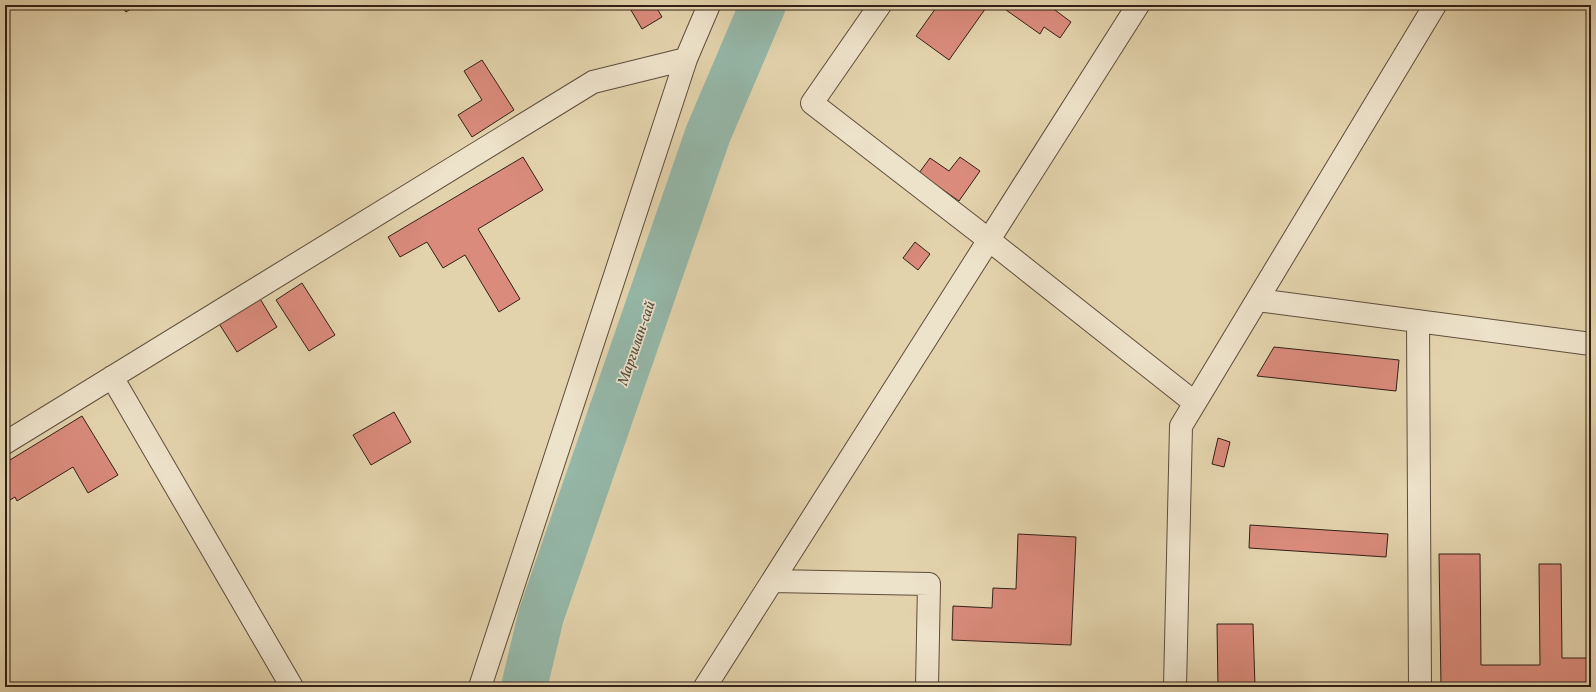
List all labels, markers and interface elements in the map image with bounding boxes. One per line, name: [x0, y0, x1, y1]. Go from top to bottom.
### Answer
water label: Маргилан-сай: [613, 298, 662, 389]

